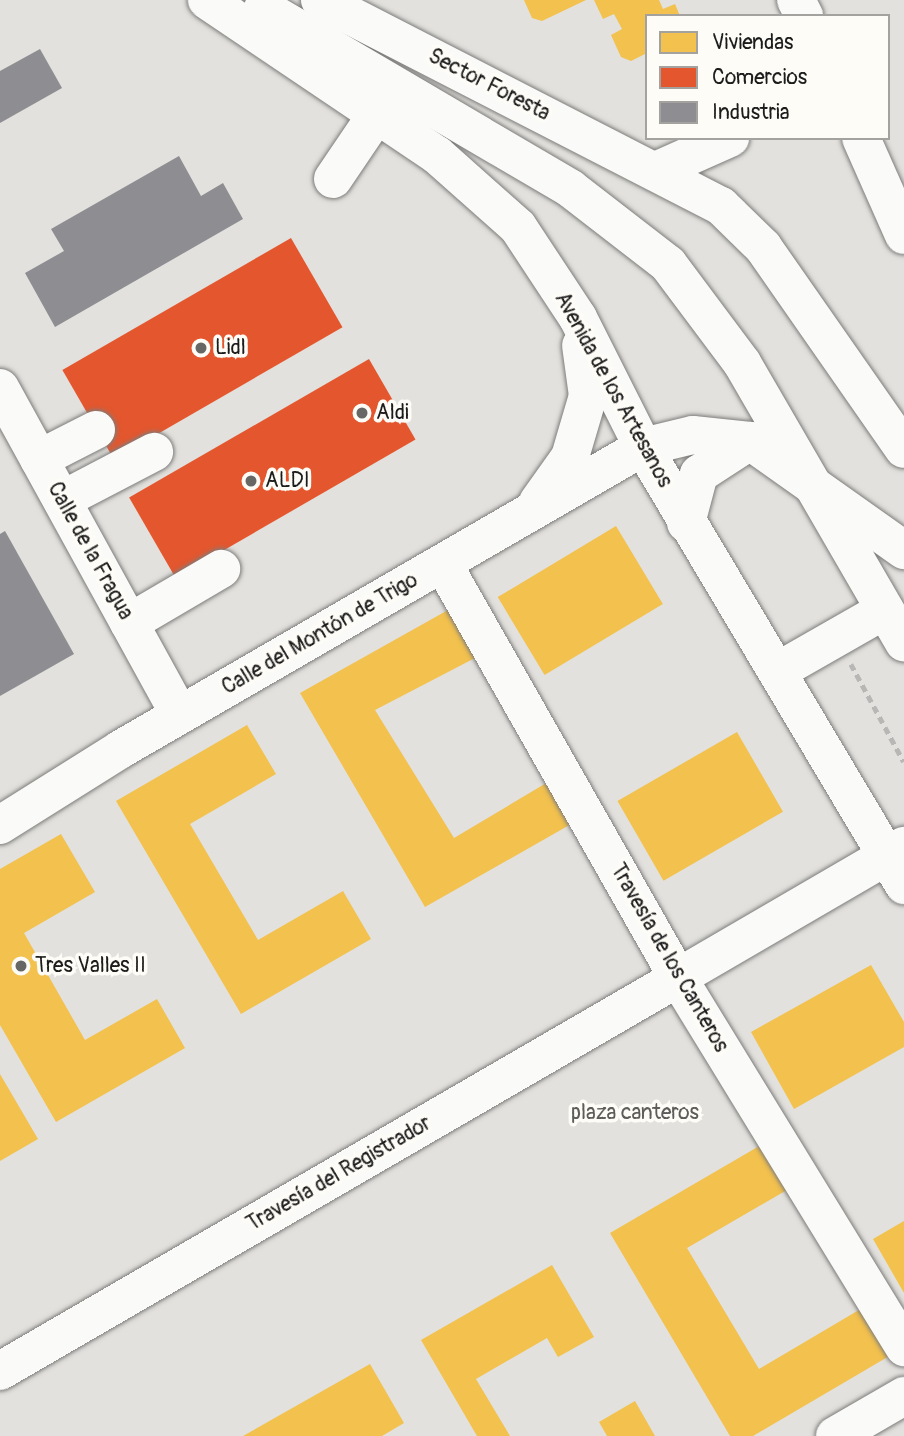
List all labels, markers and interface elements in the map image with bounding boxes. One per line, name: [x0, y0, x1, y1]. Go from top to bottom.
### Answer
legend: [645, 14, 890, 140]
text: Viviendas: [712, 29, 793, 56]
street label: Sector Foresta: [424, 44, 554, 126]
text: Comercios: [712, 64, 807, 91]
text: Industria: [712, 99, 790, 126]
street label: Avenida de los Artesanos: [549, 288, 677, 492]
place label: Lidl: [215, 335, 246, 361]
marker: Lidl: [193, 340, 209, 356]
place label: Aldi: [376, 400, 409, 426]
marker: Aldi: [354, 405, 370, 421]
place label: ALDI: [265, 468, 310, 494]
marker: ALDI: [243, 473, 259, 489]
street label: Calle de la Fragua: [42, 478, 138, 624]
street label: Calle del Montón de Trigo: [218, 568, 422, 700]
street label: Travesía de los Canteros: [605, 859, 733, 1057]
place label: Tres Valles II: [35, 953, 146, 979]
marker: Tres Valles II: [13, 958, 29, 974]
park label: plaza canteros: [571, 1100, 699, 1126]
street label: Travesía del Registrador: [242, 1111, 436, 1237]

